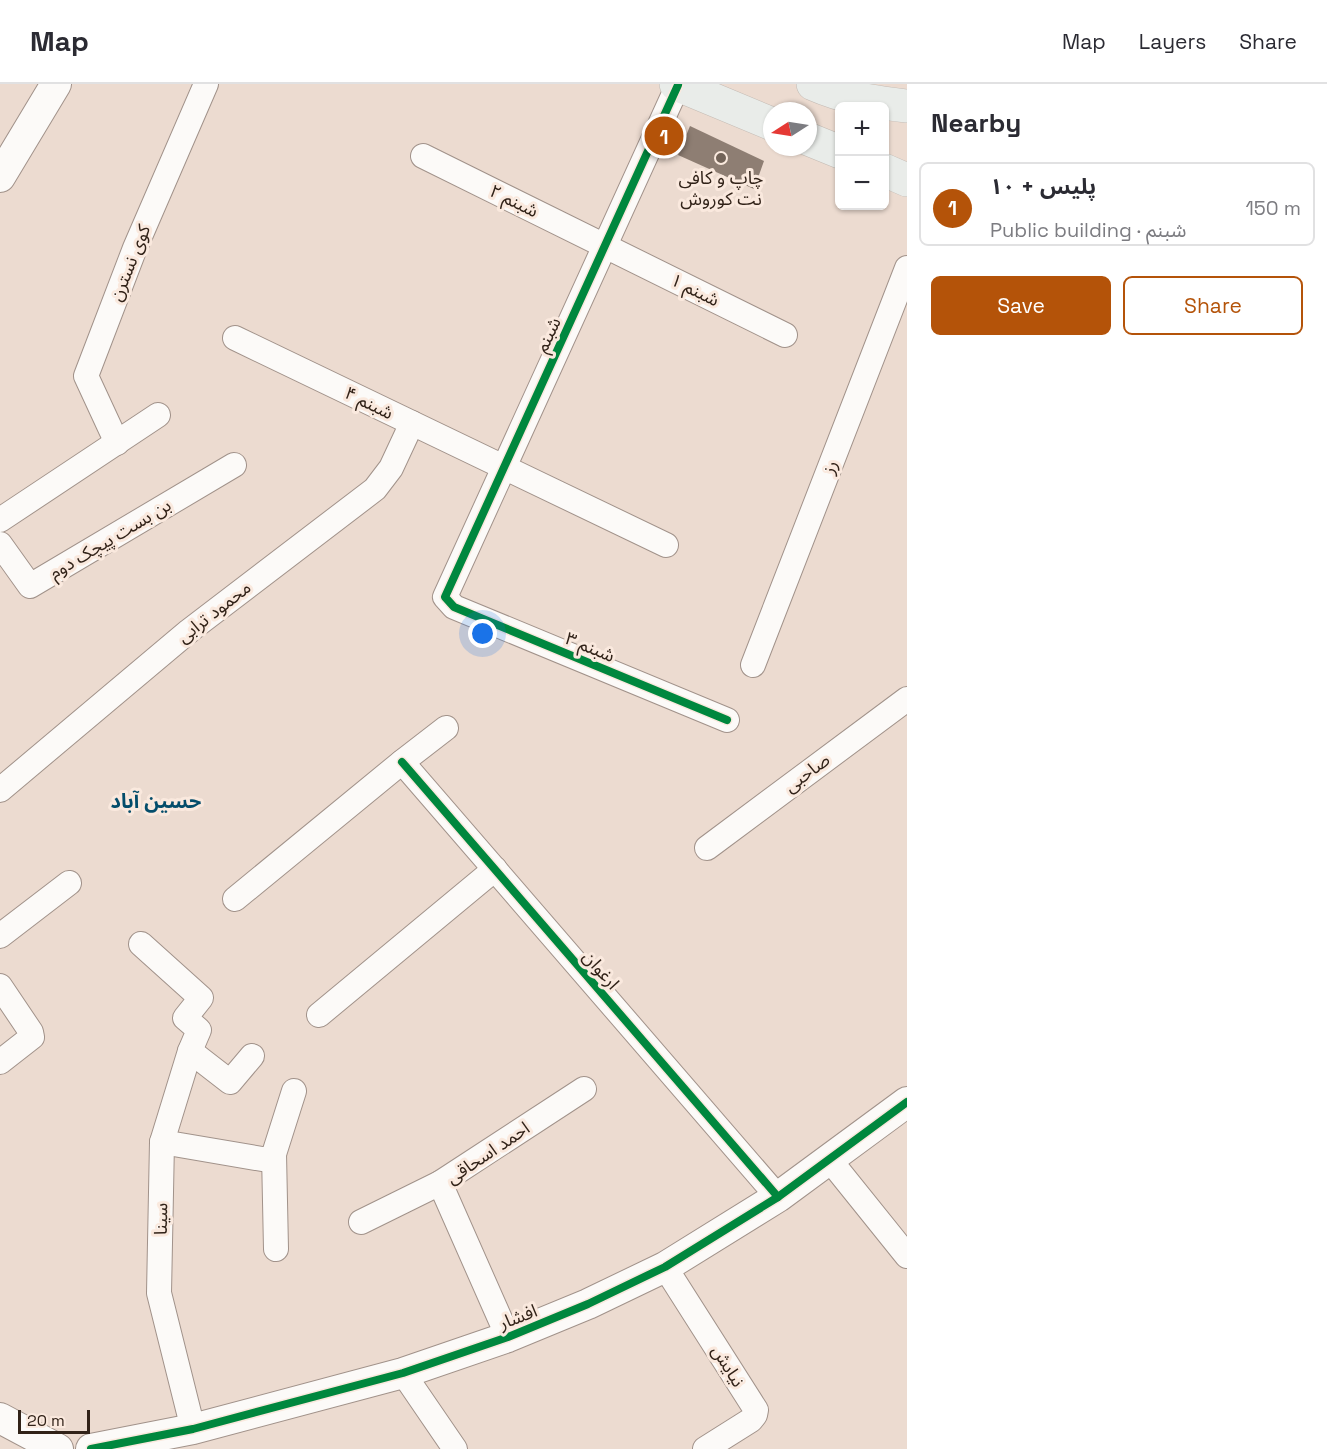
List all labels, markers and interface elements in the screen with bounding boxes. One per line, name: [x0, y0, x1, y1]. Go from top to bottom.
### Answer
text: Map: [30, 23, 89, 59]
text: Map: [1062, 28, 1106, 55]
text: Layers: [1139, 28, 1206, 55]
text: Share: [1239, 28, 1297, 55]
north arrow: [763, 102, 817, 156]
map controls: [835, 102, 889, 210]
button: +: [835, 102, 889, 156]
text: Nearby: [931, 106, 1021, 140]
pin: 1: [644, 113, 684, 158]
marker: چاپ و کافی نت کوروش: [714, 151, 728, 165]
button: −: [835, 156, 889, 210]
place label: چاپ و کافی نت کوروش: [679, 166, 763, 210]
text: پلیس + ١٠: [990, 172, 1096, 200]
street label: شبنم ۲: [485, 179, 542, 224]
text: 1: [948, 195, 957, 221]
text: 150 m: [1246, 195, 1301, 221]
text: Public building · شبنم: [990, 217, 1187, 243]
street label: کوی نسترن: [104, 221, 155, 304]
street label: شبنم ۱: [666, 268, 723, 313]
button: Save: [931, 276, 1111, 335]
button: Share: [1123, 276, 1303, 335]
street label: شبنم: [529, 313, 568, 357]
street label: شبنم ۴: [340, 381, 397, 426]
street label: رز: [816, 457, 843, 478]
street label: بن بست پیچک دوم: [45, 493, 176, 587]
street label: محمود ترابی: [172, 576, 255, 648]
your location: [468, 619, 497, 648]
street label: شبنم ۳: [561, 626, 618, 669]
street label: صاحبی: [779, 748, 834, 797]
district label: حسین آباد: [111, 788, 202, 814]
street label: ارغوان: [578, 945, 625, 994]
street label: احمد اسحاقی: [442, 1116, 534, 1189]
street label: سینا: [149, 1203, 172, 1235]
street label: افشار: [494, 1299, 540, 1335]
street label: نیایش: [707, 1341, 750, 1391]
scale bar: [18, 1407, 90, 1434]
text: 20 m: [27, 1410, 65, 1431]

